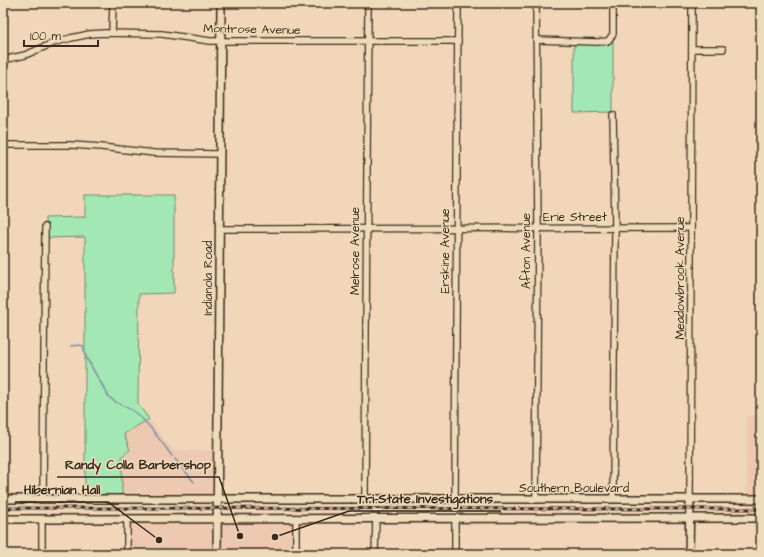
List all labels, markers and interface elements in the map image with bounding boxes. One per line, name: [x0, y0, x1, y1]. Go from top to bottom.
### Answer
street label: Montrose Avenue: [203, 20, 301, 39]
scale bar: [24, 22, 98, 48]
text: 100 m: [30, 28, 61, 45]
street label: Melrose Avenue: [347, 207, 364, 295]
street label: Erskine Avenue: [437, 208, 454, 294]
street label: Erie Street: [543, 209, 607, 226]
street label: Afton Avenue: [518, 212, 535, 289]
street label: Meadowbrook Avenue: [672, 216, 689, 340]
street label: Indianola Road: [200, 241, 217, 316]
callout: Randy Colla Barbershop: [57, 452, 219, 477]
text: Randy Colla Barbershop: [65, 456, 212, 475]
callout: Hibernian Hall: [15, 477, 108, 502]
street label: Southern Boulevard: [519, 480, 629, 497]
text: Hibernian Hall: [24, 481, 100, 499]
callout: Tri-State Investigations: [349, 486, 501, 511]
text: Tri-State Investigations: [356, 490, 493, 510]

